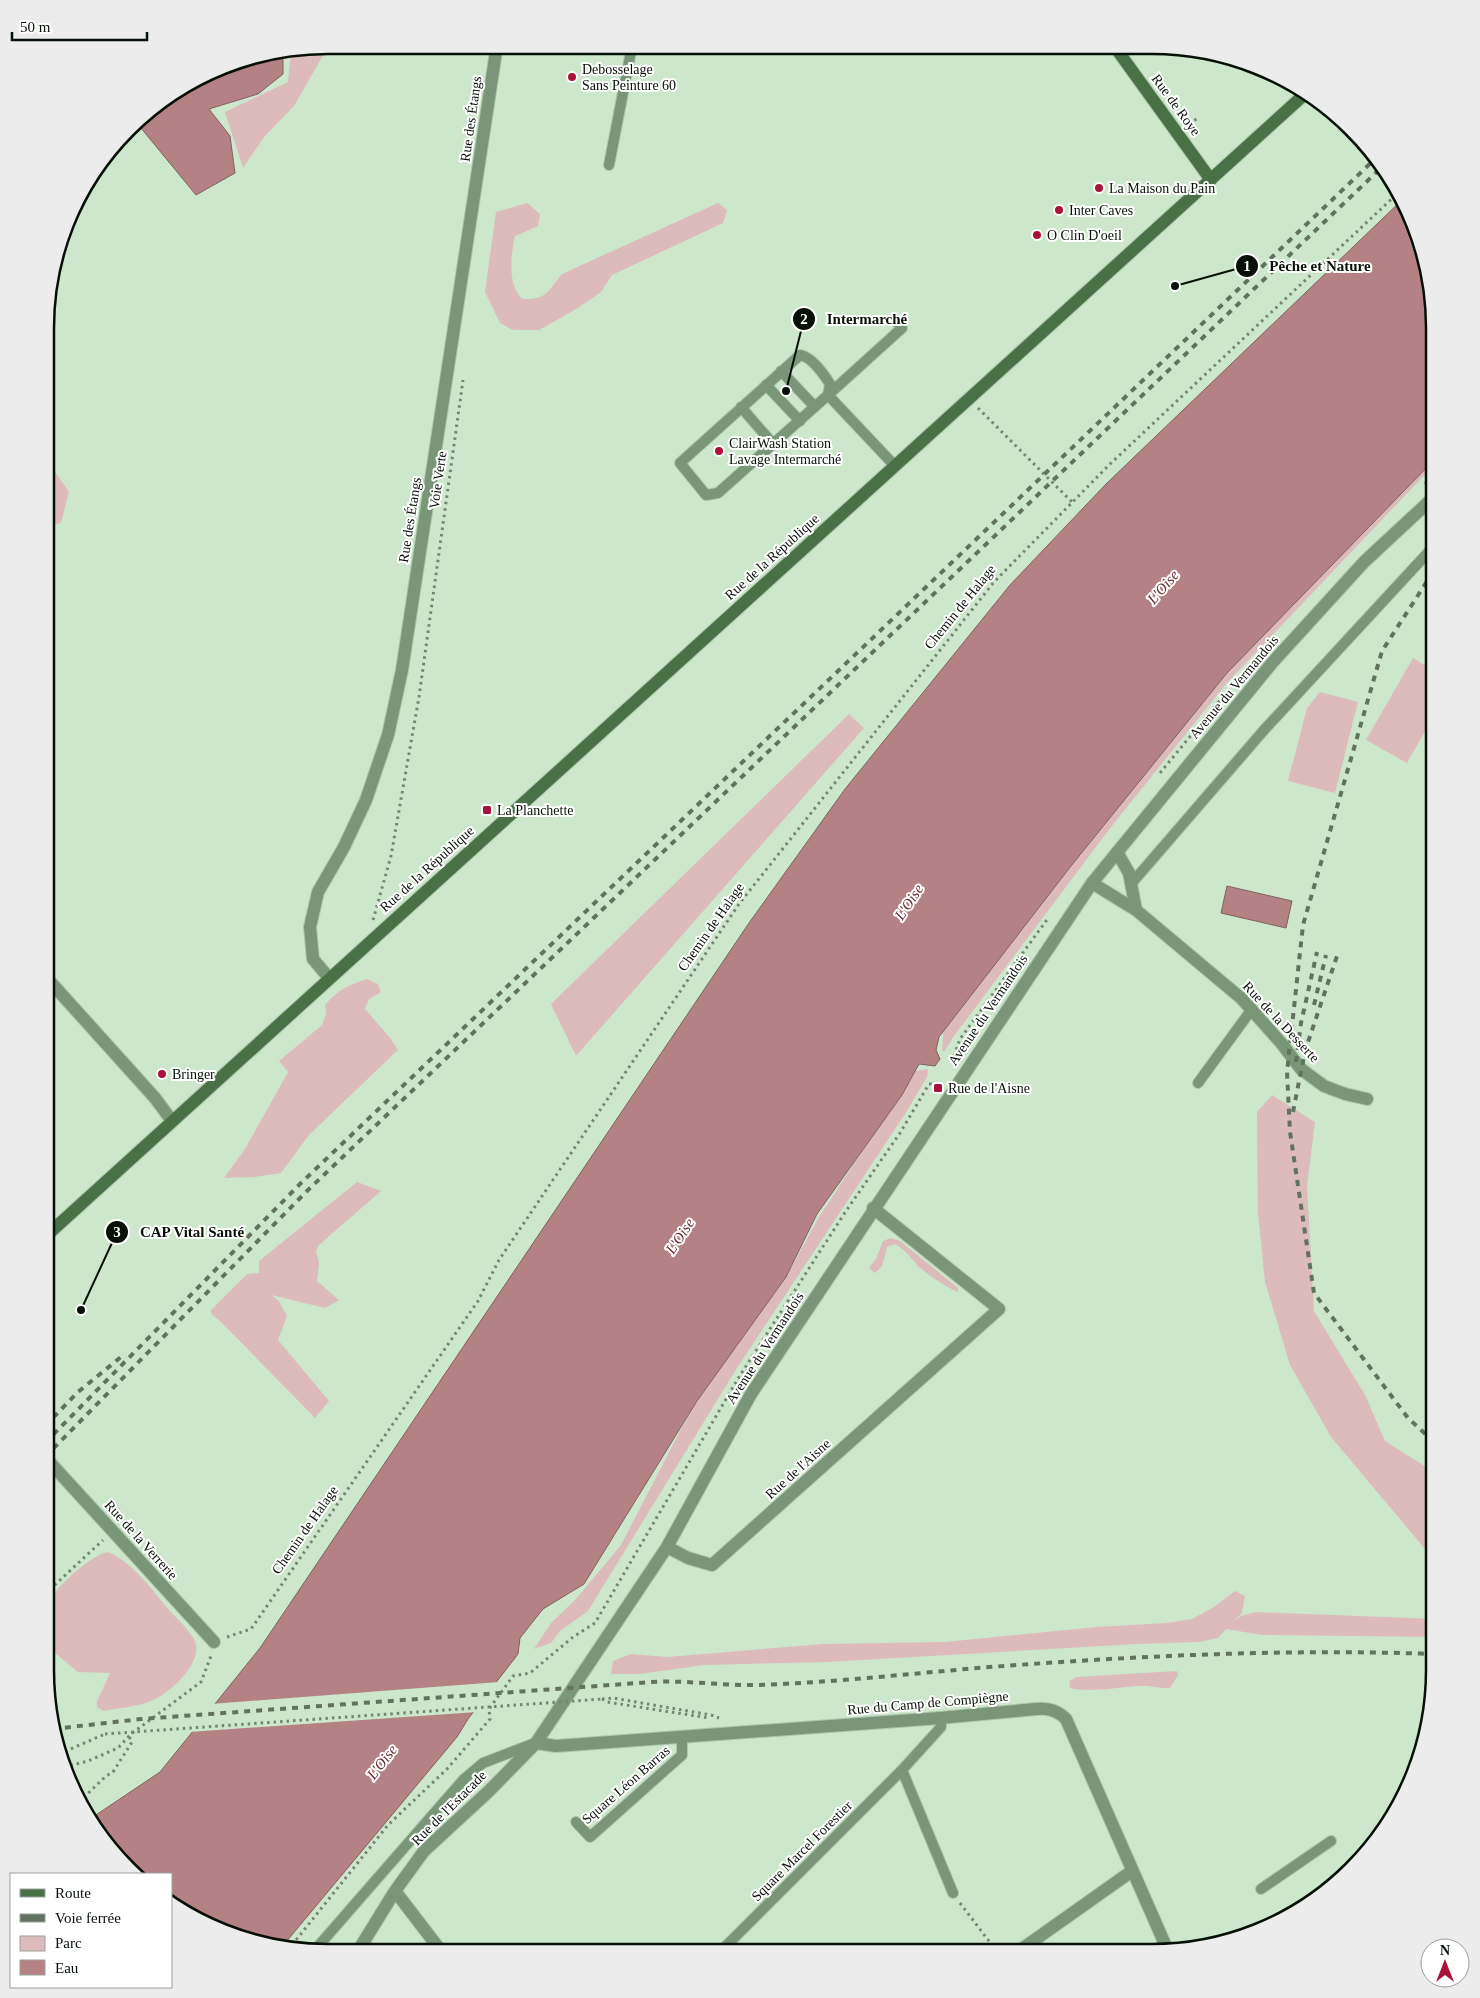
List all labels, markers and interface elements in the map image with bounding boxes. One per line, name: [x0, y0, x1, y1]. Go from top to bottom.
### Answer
scale bar: [12, 10, 148, 42]
text: 50 m: [20, 19, 51, 35]
place label: Debosselage Sans Peinture 60: [582, 62, 676, 93]
marker: Debosselage Sans Peinture 60: [566, 71, 578, 83]
street label: Rue de Roye: [1149, 71, 1203, 139]
street label: Rue des Étangs: [457, 75, 484, 163]
place label: La Maison du Pain: [1109, 181, 1215, 196]
marker: La Maison du Pain: [1093, 182, 1105, 194]
place label: Inter Caves: [1069, 203, 1133, 218]
marker: Inter Caves: [1053, 204, 1065, 216]
place label: O Clin D'oeil: [1047, 228, 1122, 243]
marker: O Clin D'oeil: [1031, 229, 1043, 241]
callout: Pêche et Nature: [1234, 251, 1380, 281]
text: 1: [1243, 258, 1251, 274]
text: Pêche et Nature: [1269, 258, 1371, 274]
callout: Intermarché: [791, 304, 917, 334]
text: 2: [800, 311, 808, 327]
text: Intermarché: [827, 311, 908, 327]
place label: ClairWash Station Lavage Intermarché: [729, 436, 841, 467]
marker: ClairWash Station Lavage Intermarché: [713, 445, 725, 457]
street label: Voie Verte: [427, 450, 449, 510]
street label: Rue des Étangs: [395, 476, 424, 564]
street label: Rue de la République: [722, 511, 822, 603]
street label: Chemin de Halage: [921, 562, 999, 652]
water label: L'Oise: [1143, 567, 1182, 608]
street label: Avenue du Vermandois: [1186, 632, 1282, 742]
place label: La Planchette: [497, 803, 574, 818]
marker: La Planchette: [481, 804, 493, 816]
street label: Rue de la République: [377, 823, 477, 915]
street label: Chemin de Halage: [675, 880, 747, 974]
water label: L'Oise: [891, 881, 927, 923]
street label: Avenue du Vermandois: [945, 952, 1031, 1068]
street label: Rue de la Desserte: [1240, 979, 1322, 1065]
place label: Bringer: [172, 1067, 215, 1082]
marker: Bringer: [156, 1068, 168, 1080]
place label: Rue de l'Aisne: [948, 1081, 1030, 1096]
marker: Rue de l'Aisne: [932, 1082, 944, 1094]
water label: L'Oise: [662, 1215, 698, 1257]
callout: CAP Vital Santé: [104, 1217, 254, 1247]
text: 3: [113, 1224, 121, 1240]
text: CAP Vital Santé: [140, 1224, 244, 1240]
street label: Avenue du Vermandois: [723, 1289, 807, 1407]
street label: Rue de l'Aisne: [763, 1436, 833, 1502]
street label: Chemin de Halage: [269, 1483, 341, 1577]
street label: Rue de la Verrerie: [102, 1497, 180, 1583]
street label: Rue du Camp de Compiègne: [847, 1688, 1009, 1718]
water label: L'Oise: [363, 1741, 401, 1783]
street label: Square Léon Barras: [579, 1743, 673, 1827]
street label: Rue de l'Estacade: [409, 1768, 489, 1848]
street label: Square Marcel Forestier: [749, 1798, 855, 1904]
legend: [10, 1873, 172, 1988]
text: Route: [55, 1885, 91, 1901]
text: Voie ferrée: [55, 1910, 121, 1926]
text: Parc: [55, 1935, 82, 1951]
north arrow: [1420, 1938, 1470, 1988]
text: N: [1440, 1943, 1450, 1958]
text: Eau: [55, 1960, 79, 1976]

